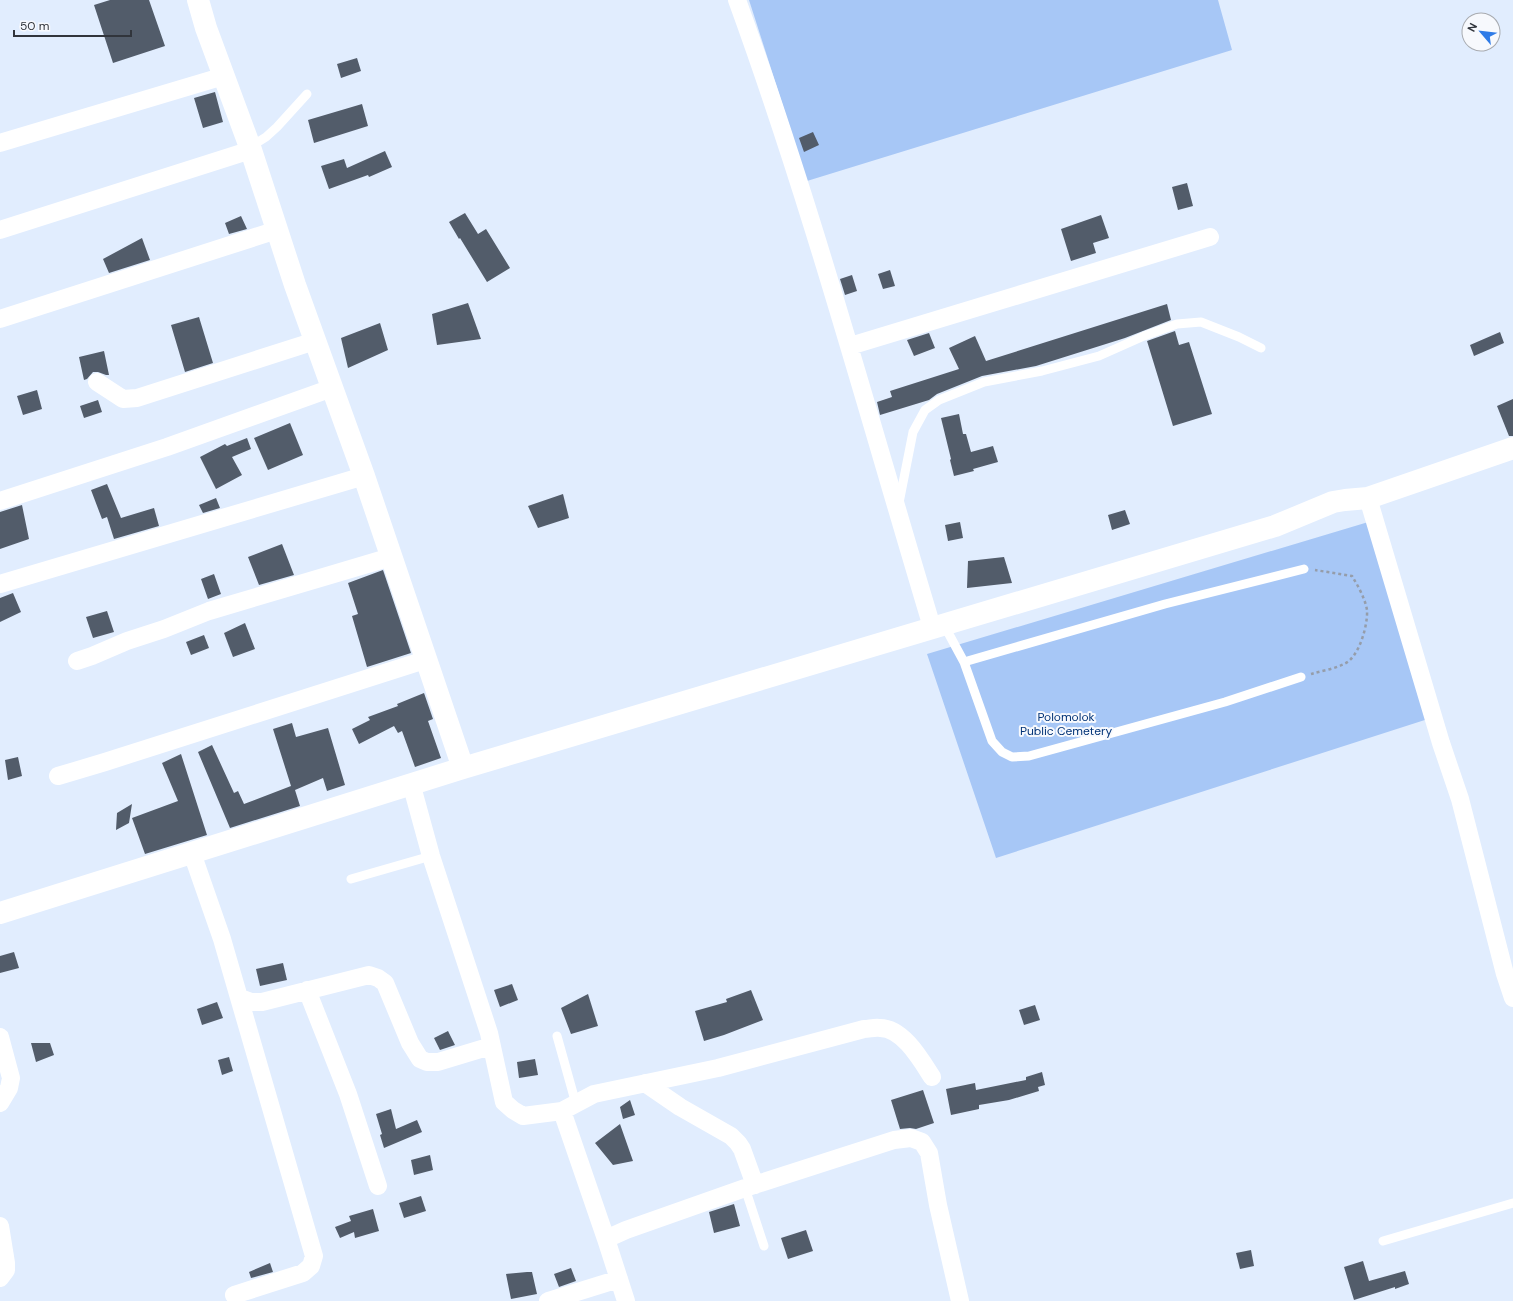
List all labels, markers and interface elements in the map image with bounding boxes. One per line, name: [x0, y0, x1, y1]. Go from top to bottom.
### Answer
scale bar: [14, 12, 131, 38]
north arrow: [1461, 12, 1501, 52]
text: 50 m: [20, 18, 49, 34]
text: N: [1464, 20, 1480, 34]
park label: Polomolok Public Cemetery: [1020, 709, 1112, 739]

